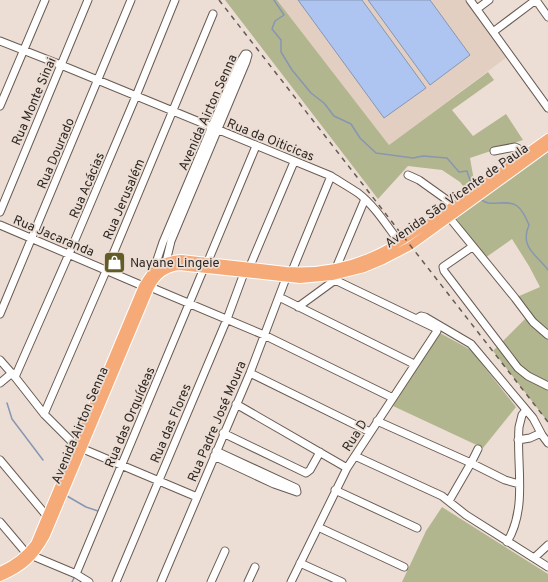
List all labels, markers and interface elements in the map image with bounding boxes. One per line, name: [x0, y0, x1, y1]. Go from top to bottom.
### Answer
street label: Avenida Airton Senna: [176, 52, 242, 173]
street label: Rua Monte Sinai: [9, 55, 61, 148]
street label: Rua Dourado: [35, 116, 79, 192]
street label: Rua da Oiticicas: [224, 116, 316, 166]
street label: Avenida São Vicente de Paula: [382, 141, 532, 252]
street label: Rua Acácias: [67, 150, 109, 221]
street label: Rua Jerusalém: [101, 157, 149, 243]
street label: Rua Jacaranda: [10, 213, 96, 261]
shop icon: Nayane Lingeie: [101, 249, 127, 275]
place label: Nayane Lingeie: [130, 256, 219, 272]
street label: Rua Padre José Moura: [185, 359, 251, 485]
street label: Avenida Airton Senna: [49, 365, 113, 487]
street label: Rua das Orquídeas: [102, 365, 159, 471]
street label: Rua das Flores: [148, 382, 196, 466]
street label: Rua D: [340, 417, 372, 455]

